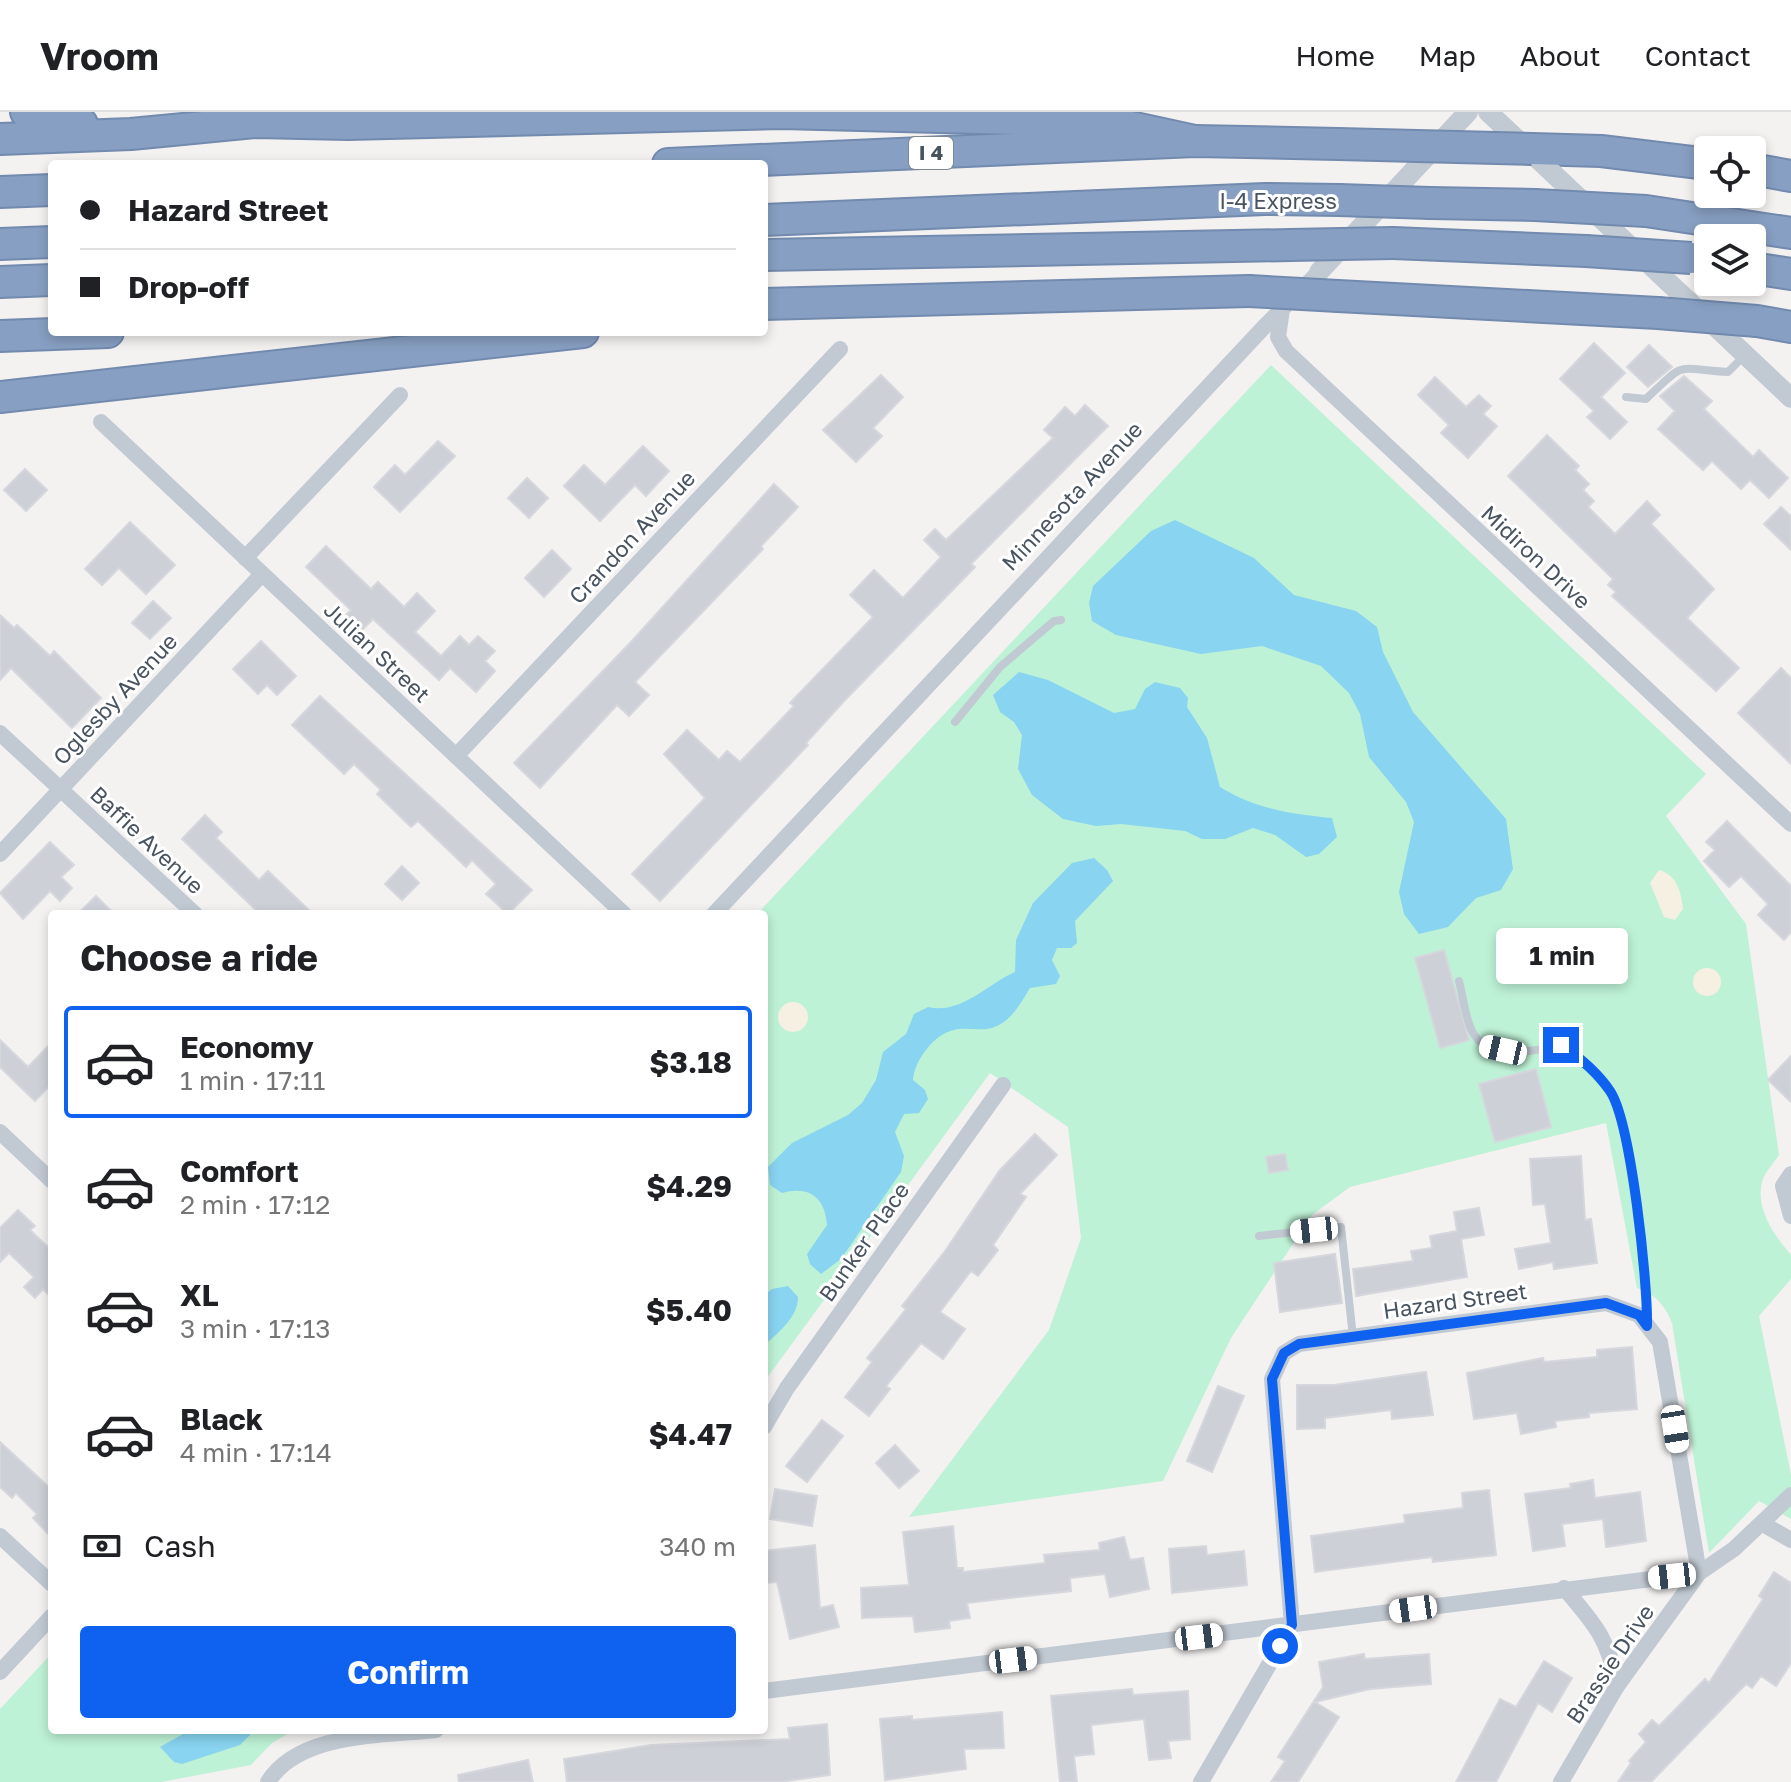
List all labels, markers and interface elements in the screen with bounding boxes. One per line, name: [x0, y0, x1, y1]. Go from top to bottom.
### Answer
text: Vroom: [40, 33, 159, 78]
text: Home: [1296, 39, 1375, 72]
text: Map: [1419, 39, 1476, 72]
text: About: [1520, 39, 1601, 72]
text: Contact: [1645, 39, 1751, 72]
map controls: [1694, 136, 1766, 296]
button: locate: [1694, 136, 1766, 208]
road number: I 4: [909, 137, 953, 169]
street label: I-4 Express: [1219, 187, 1337, 214]
text: Hazard Street: [128, 192, 328, 228]
button: layers: [1694, 224, 1766, 296]
text: Drop-off: [128, 269, 249, 305]
street label: Minnesota Avenue: [996, 416, 1148, 576]
street label: Crandon Avenue: [563, 464, 700, 609]
street label: Midiron Drive: [1476, 499, 1597, 614]
street label: Julian Street: [319, 596, 436, 708]
street label: Oglesby Avenue: [47, 627, 182, 770]
street label: Baffie Avenue: [85, 780, 210, 899]
callout: 1 min: [1495, 929, 1627, 985]
text: Choose a ride: [80, 936, 318, 979]
text: 1 min: [1529, 940, 1595, 971]
icon: car: [84, 1026, 156, 1098]
route end: [1543, 1027, 1579, 1063]
text: Economy: [180, 1029, 314, 1065]
car: [1477, 1033, 1529, 1067]
text: $3.18: [649, 1044, 732, 1080]
text: 1 min · 17:11: [180, 1065, 325, 1096]
icon: car: [84, 1150, 156, 1222]
text: Comfort: [180, 1153, 299, 1189]
text: $4.29: [646, 1168, 732, 1204]
street label: Bunker Place: [813, 1177, 915, 1306]
text: 2 min · 17:12: [180, 1189, 330, 1220]
car: [1289, 1216, 1339, 1244]
icon: car: [84, 1274, 156, 1346]
text: XL: [180, 1277, 219, 1313]
street label: Hazard Street: [1381, 1277, 1529, 1324]
text: $5.40: [646, 1292, 732, 1328]
text: 3 min · 17:13: [180, 1313, 331, 1344]
icon: car: [84, 1398, 156, 1470]
text: Black: [180, 1401, 263, 1437]
car: [1659, 1403, 1691, 1455]
text: $4.47: [648, 1416, 732, 1452]
text: 4 min · 17:14: [180, 1437, 332, 1468]
icon: cash: [80, 1524, 124, 1568]
text: Cash: [144, 1528, 216, 1564]
text: 340 m: [659, 1531, 736, 1562]
car: [1647, 1562, 1697, 1590]
car: [1388, 1594, 1438, 1624]
street label: Brassie Drive: [1560, 1599, 1659, 1728]
car: [1174, 1622, 1224, 1652]
button: Confirm: [80, 1626, 736, 1718]
route start: [1262, 1628, 1298, 1664]
car: [988, 1645, 1038, 1675]

